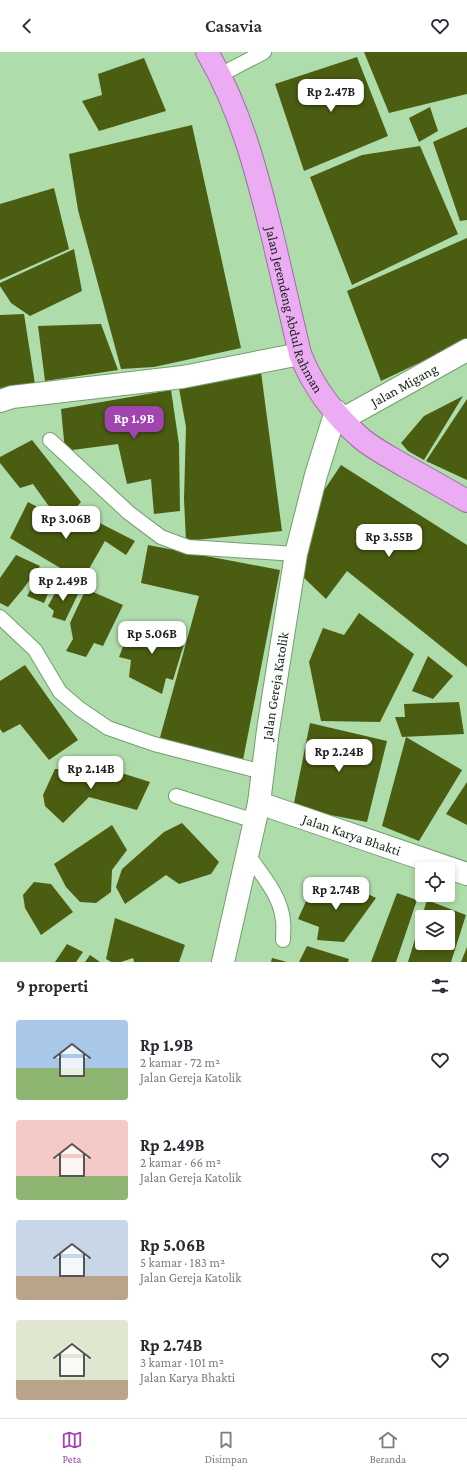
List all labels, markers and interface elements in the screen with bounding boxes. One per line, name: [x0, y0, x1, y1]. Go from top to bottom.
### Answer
icon: back: [16, 15, 38, 37]
icon: heart: [429, 15, 451, 37]
text: Casavia: [205, 16, 262, 36]
pin: Rp 2.47B: [290, 79, 372, 113]
text: Rp 2.47B: [307, 84, 355, 99]
street label: Jalan Jerendeng Abdul Rahman: [262, 223, 327, 396]
street label: Jalan Migang: [366, 360, 440, 411]
pin: Rp 1.9B: [97, 406, 171, 440]
text: Rp 1.9B: [114, 411, 154, 426]
pin: Rp 3.06B: [25, 506, 107, 540]
text: Rp 3.06B: [41, 511, 91, 526]
pin: Rp 3.55B: [348, 524, 430, 558]
text: Rp 3.55B: [365, 529, 413, 544]
pin: Rp 2.49B: [22, 568, 104, 602]
text: Rp 2.49B: [38, 573, 88, 588]
pin: Rp 5.06B: [111, 621, 193, 655]
text: Rp 5.06B: [127, 626, 177, 641]
street label: Jalan Gereja Katolik: [259, 631, 292, 743]
pin: Rp 2.24B: [298, 739, 380, 773]
text: Rp 2.24B: [314, 744, 364, 759]
pin: Rp 2.14B: [50, 756, 132, 790]
text: Rp 2.14B: [67, 761, 115, 776]
street label: Jalan Karya Bhakti: [299, 810, 403, 859]
map controls: [415, 862, 455, 950]
button: locate: [415, 862, 455, 902]
pin: Rp 2.74B: [295, 877, 377, 911]
text: Rp 2.74B: [312, 882, 360, 897]
button: layers: [415, 910, 455, 950]
icon: filters: [429, 975, 451, 997]
text: 9 properti: [16, 977, 88, 996]
icon: home: [48, 1036, 96, 1084]
text: Rp 1.9B: [140, 1036, 193, 1055]
icon: heart: [429, 1049, 451, 1071]
text: 2 kamar · 72 m²: [140, 1055, 220, 1070]
text: Jalan Gereja Katolik: [140, 1070, 241, 1085]
icon: home: [48, 1136, 96, 1184]
text: Rp 2.49B: [140, 1136, 204, 1155]
icon: heart: [429, 1149, 451, 1171]
text: 2 kamar · 66 m²: [140, 1155, 221, 1170]
text: Jalan Gereja Katolik: [140, 1170, 241, 1185]
icon: home: [48, 1236, 96, 1284]
text: Rp 5.06B: [140, 1236, 205, 1255]
icon: heart: [429, 1249, 451, 1271]
text: 5 kamar · 183 m²: [140, 1255, 225, 1270]
text: Jalan Gereja Katolik: [140, 1270, 241, 1285]
icon: home: [48, 1336, 96, 1384]
text: Rp 2.74B: [140, 1336, 202, 1355]
icon: heart: [429, 1349, 451, 1371]
text: 3 kamar · 101 m²: [140, 1355, 224, 1370]
text: Jalan Karya Bhakti: [140, 1370, 235, 1385]
tab: Peta: [61, 1429, 83, 1465]
tab: Disimpan: [205, 1429, 248, 1465]
tab: Beranda: [370, 1429, 406, 1465]

